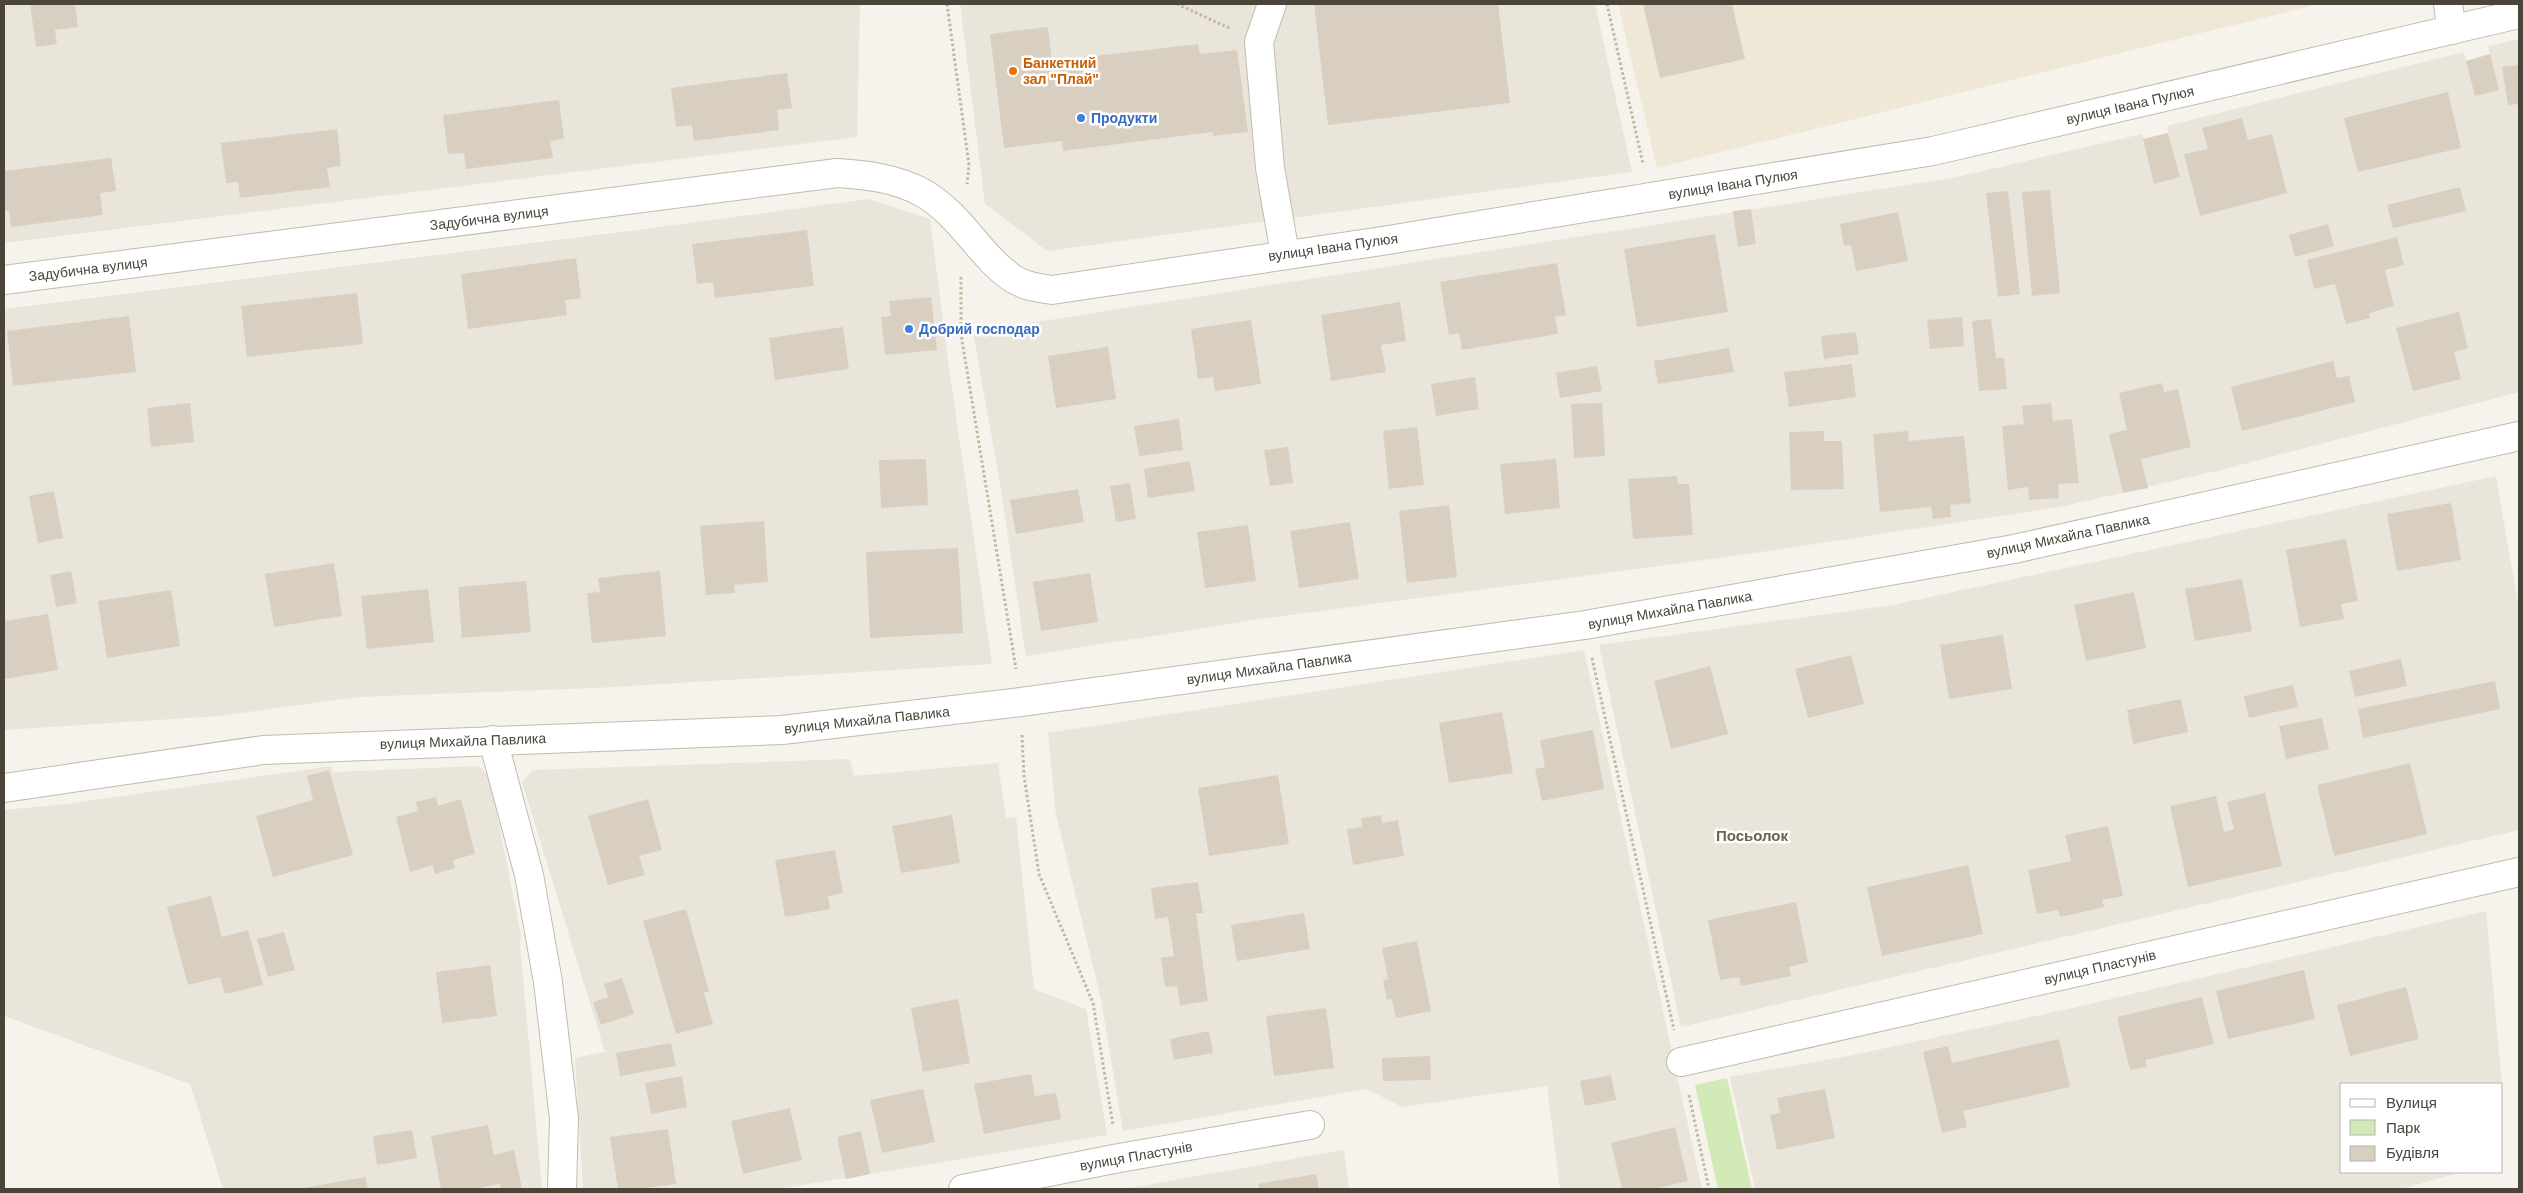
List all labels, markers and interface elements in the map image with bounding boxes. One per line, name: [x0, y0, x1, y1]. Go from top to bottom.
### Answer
place label: Банкетний зал "Плай": [1023, 55, 1099, 87]
marker: Банкетний зал "Плай": [1007, 65, 1019, 77]
street label: вулиця Івана Пулюя: [2065, 83, 2195, 127]
place label: Продукти: [1091, 110, 1157, 126]
marker: Продукти: [1075, 112, 1087, 124]
street label: вулиця Івана Пулюя: [1667, 166, 1799, 202]
street label: Задубична вулиця: [429, 203, 549, 233]
street label: вулиця Івана Пулюя: [1267, 230, 1399, 264]
street label: Задубична вулиця: [28, 254, 148, 284]
place label: Добрий господар: [919, 321, 1040, 337]
marker: Добрий господар: [903, 323, 915, 335]
street label: вулиця Михайла Павлика: [1985, 511, 2151, 561]
street label: вулиця Михайла Павлика: [1587, 588, 1753, 632]
street label: вулиця Михайла Павлика: [1186, 648, 1353, 687]
street label: вулиця Михайла Павлика: [783, 703, 951, 737]
street label: вулиця Михайла Павлика: [380, 730, 547, 752]
district label: Посьолок: [1716, 827, 1789, 844]
street label: вулиця Пластунів: [2043, 946, 2157, 988]
legend: [2340, 1083, 2503, 1173]
text: Вулиця: [2386, 1094, 2437, 1111]
text: Парк: [2386, 1119, 2420, 1136]
street label: вулиця Пластунів: [1078, 1138, 1194, 1174]
text: Будівля: [2386, 1144, 2439, 1161]

